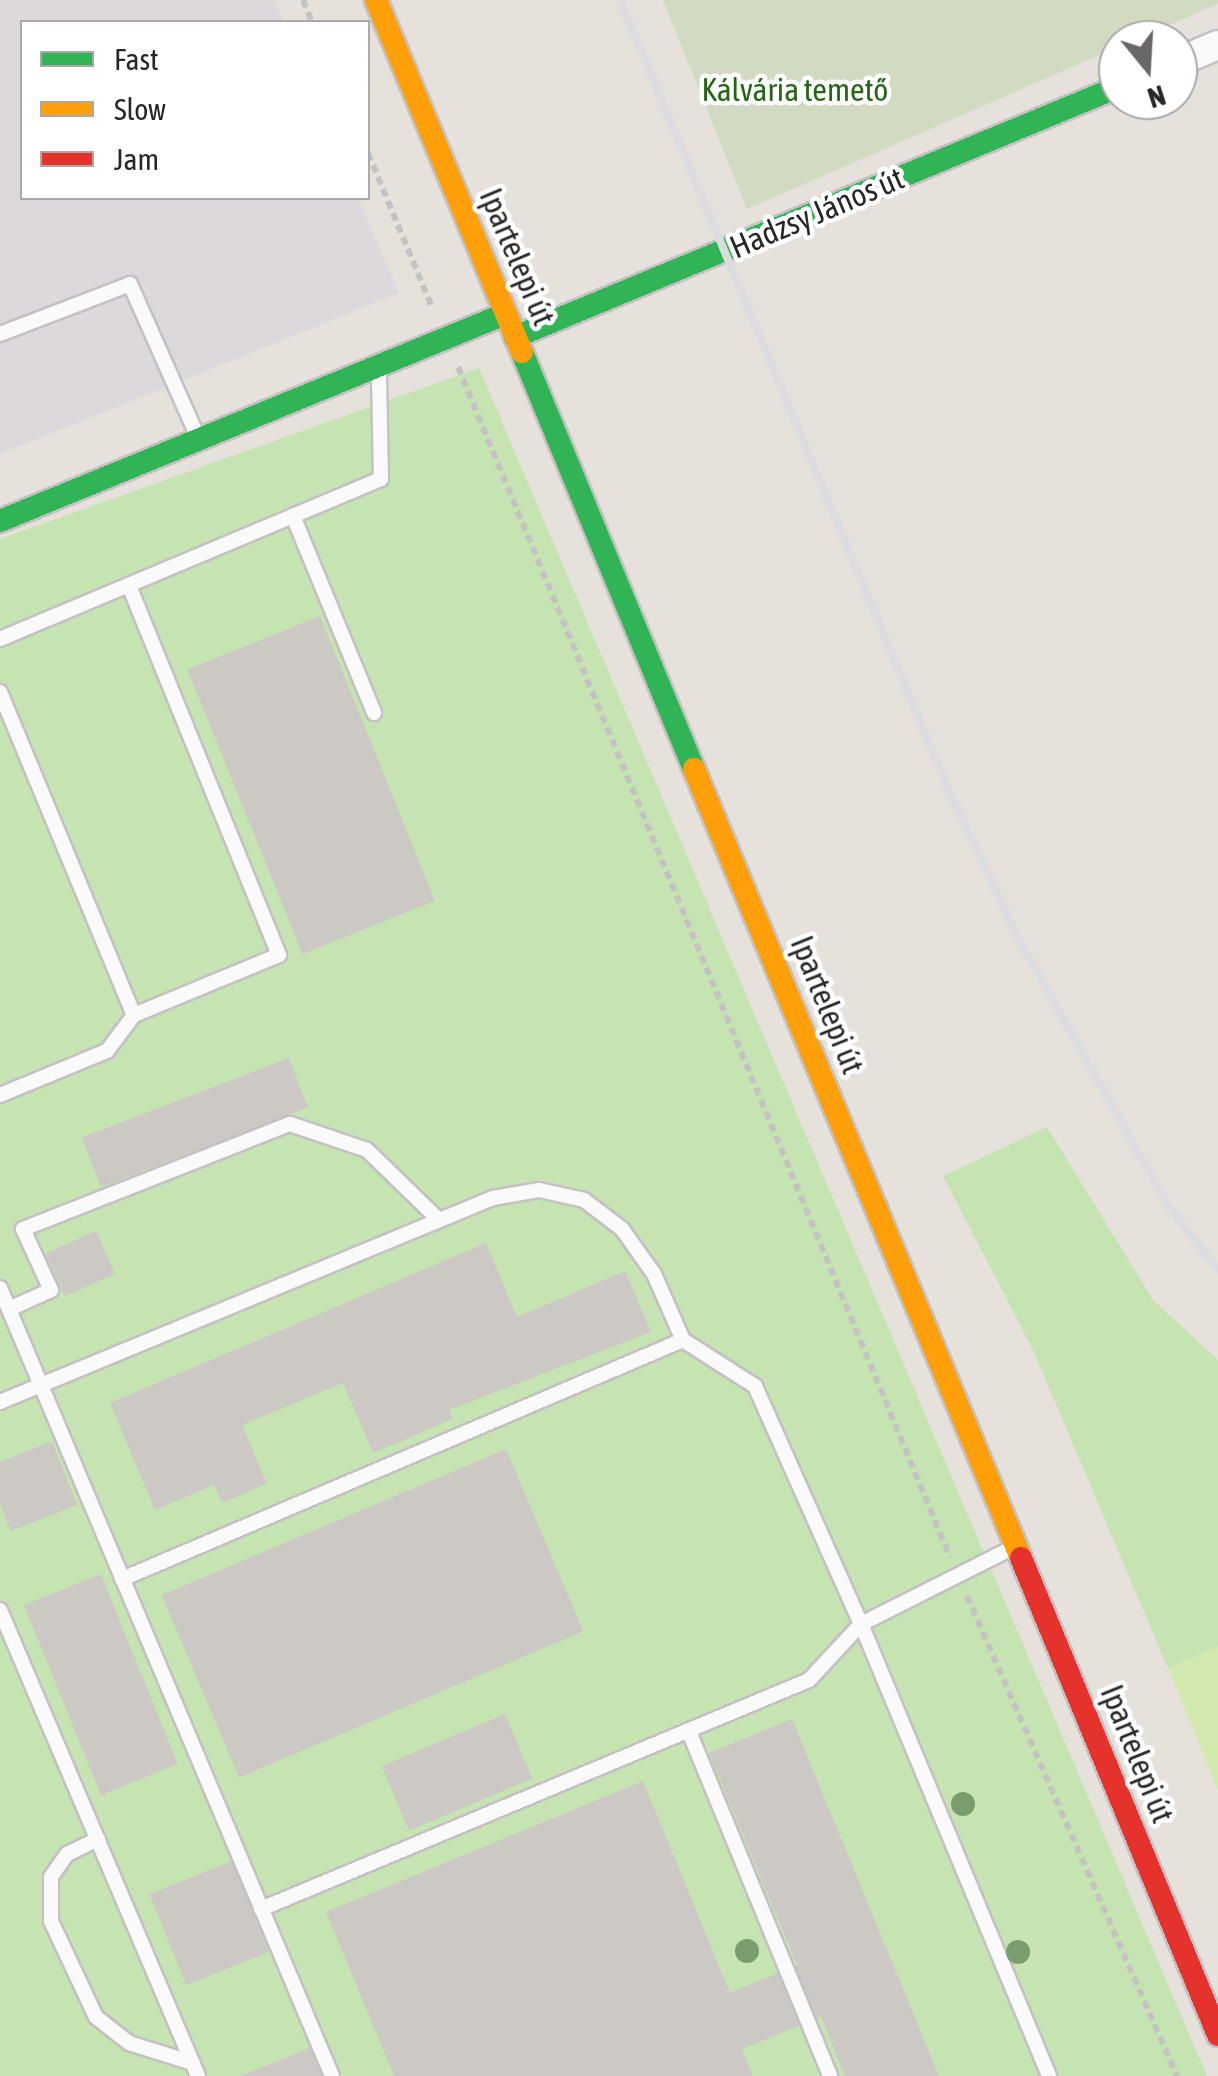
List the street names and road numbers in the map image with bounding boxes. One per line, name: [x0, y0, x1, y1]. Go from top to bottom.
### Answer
street label: Hadzsy János út: [724, 159, 910, 267]
street label: Ipartelepi út: [471, 183, 563, 331]
street label: Ipartelepi út: [782, 931, 872, 1079]
street label: Ipartelepi út: [1092, 1680, 1182, 1828]

